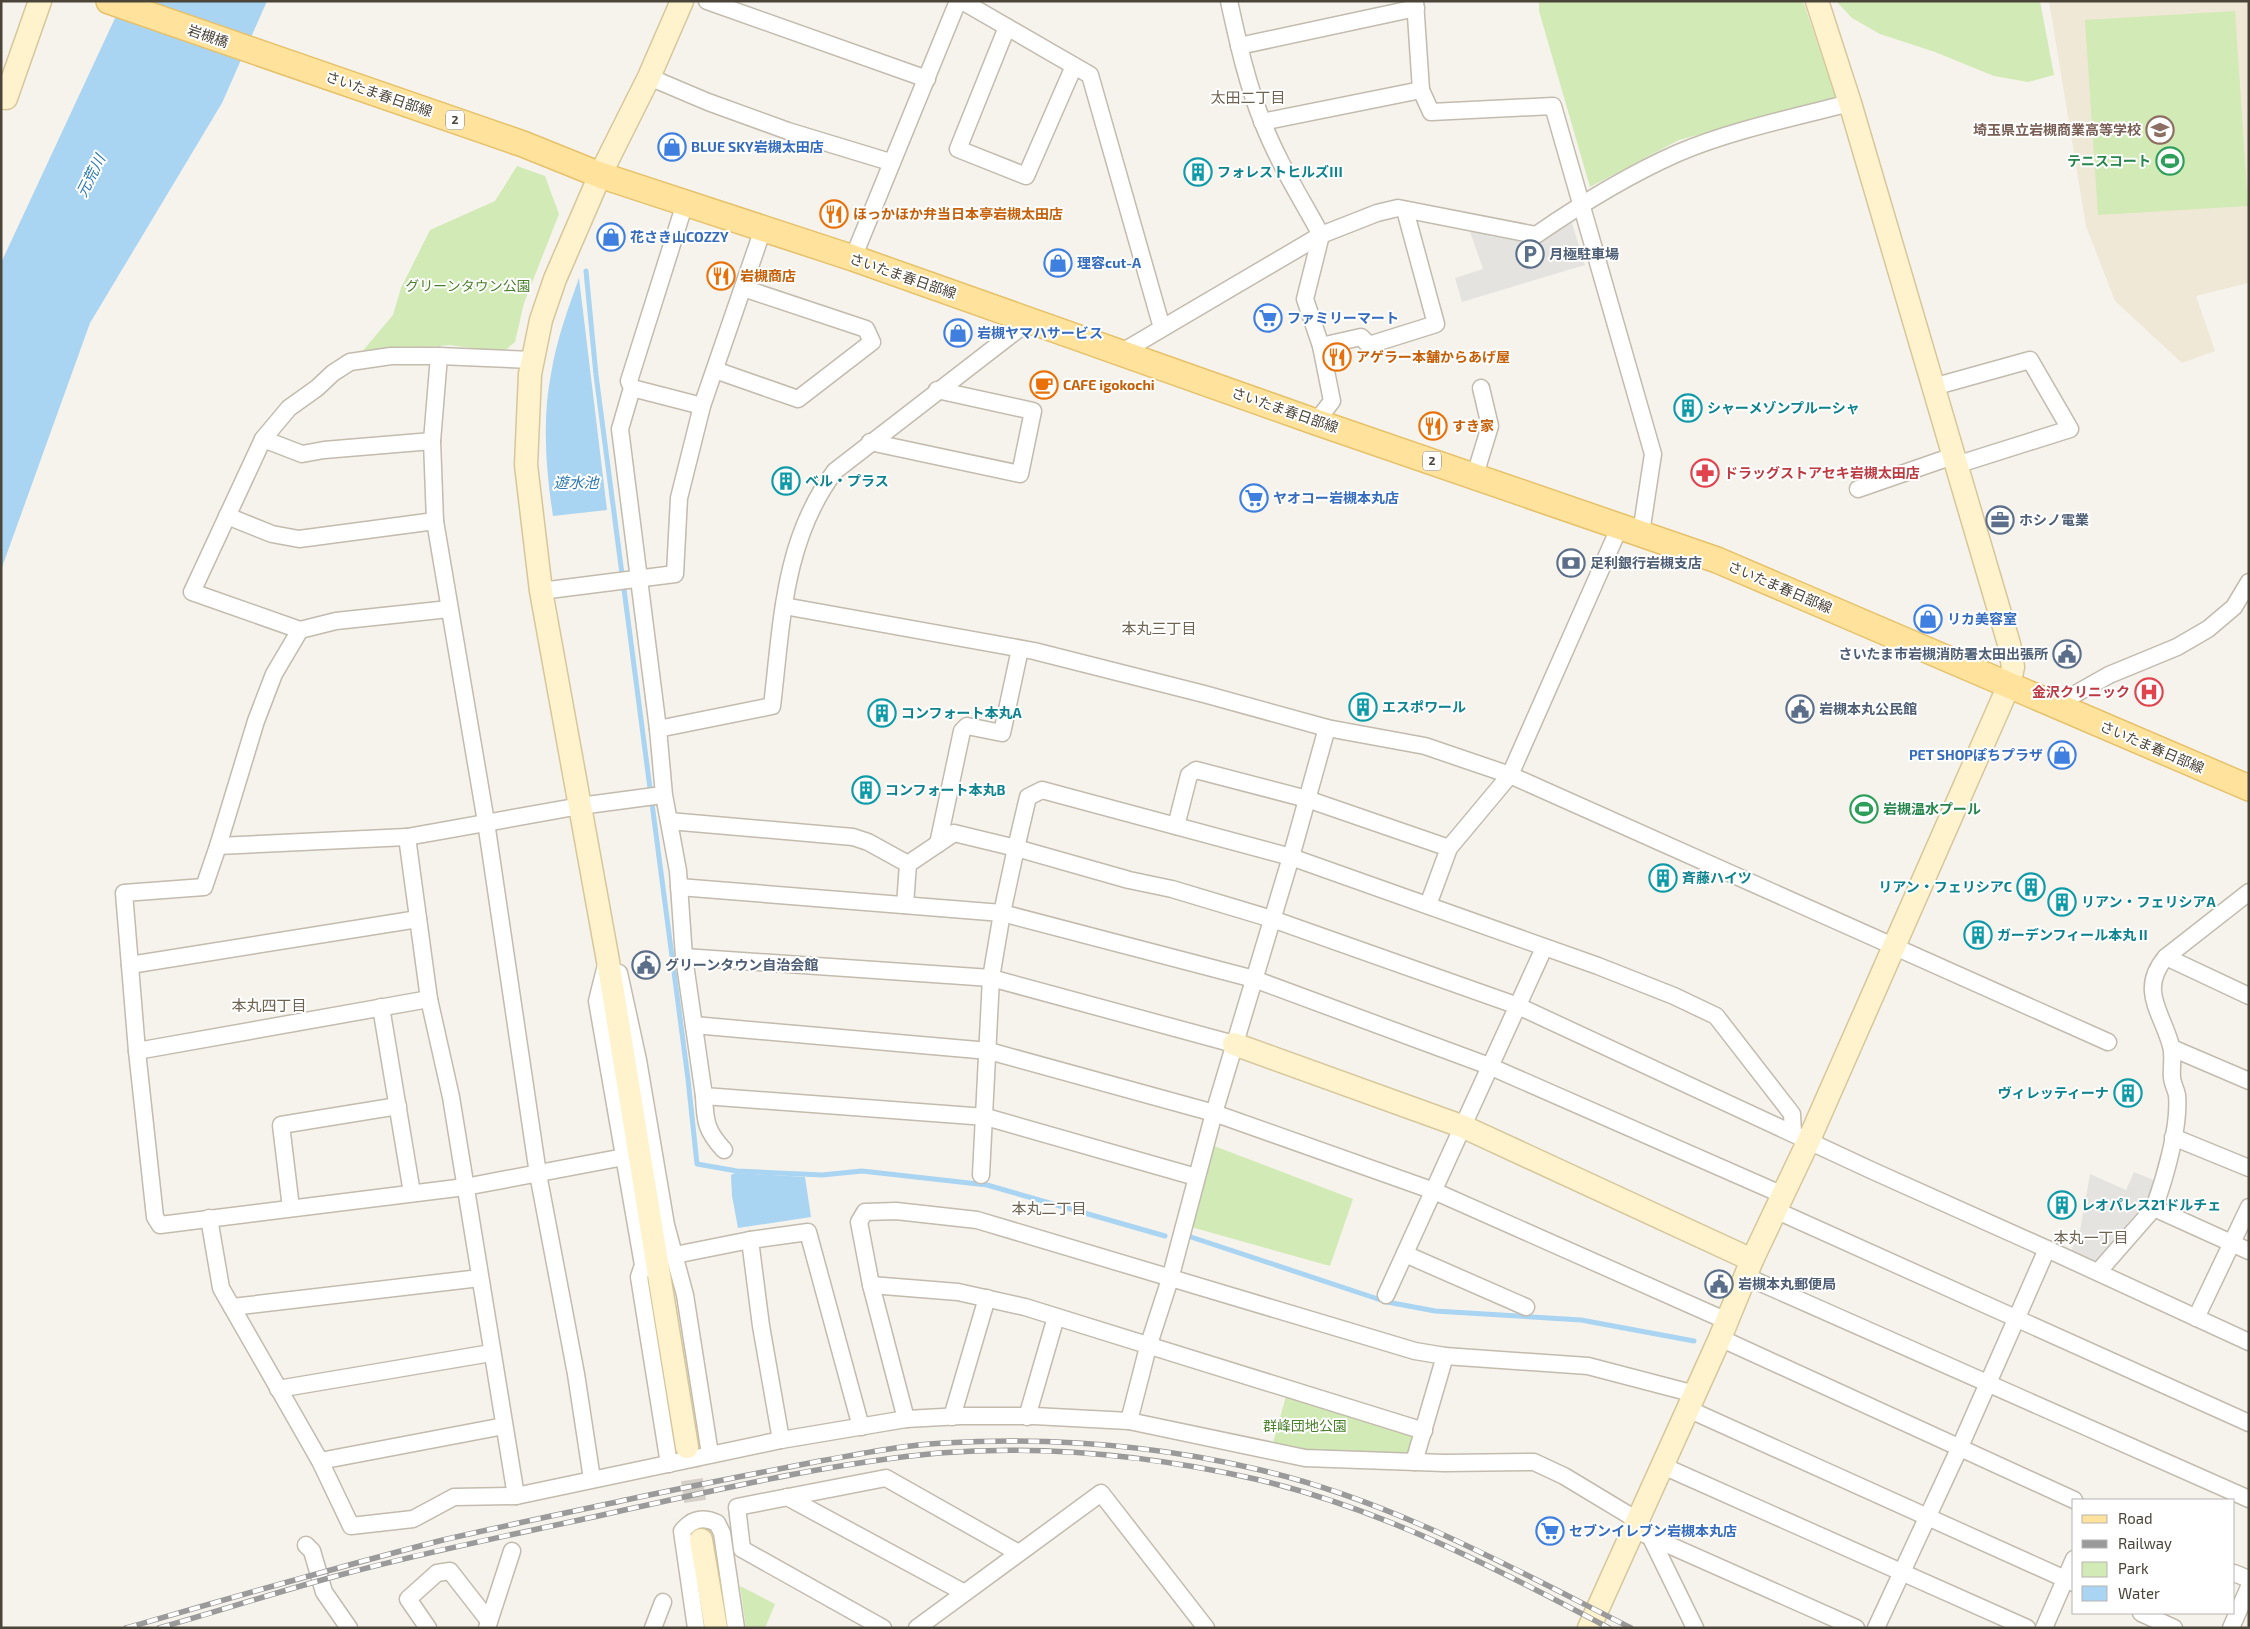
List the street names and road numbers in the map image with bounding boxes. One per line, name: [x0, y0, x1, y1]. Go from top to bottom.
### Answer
street label: 岩槻橋: [186, 21, 231, 50]
street label: さいたま春日部線: [324, 67, 435, 120]
road number: 2: [446, 110, 464, 130]
street label: さいたま春日部線: [848, 249, 959, 302]
street label: さいたま春日部線: [1230, 383, 1341, 436]
road number: 2: [1423, 452, 1441, 471]
street label: さいたま春日部線: [1726, 557, 1835, 616]
street label: さいたま春日部線: [2098, 717, 2207, 776]

